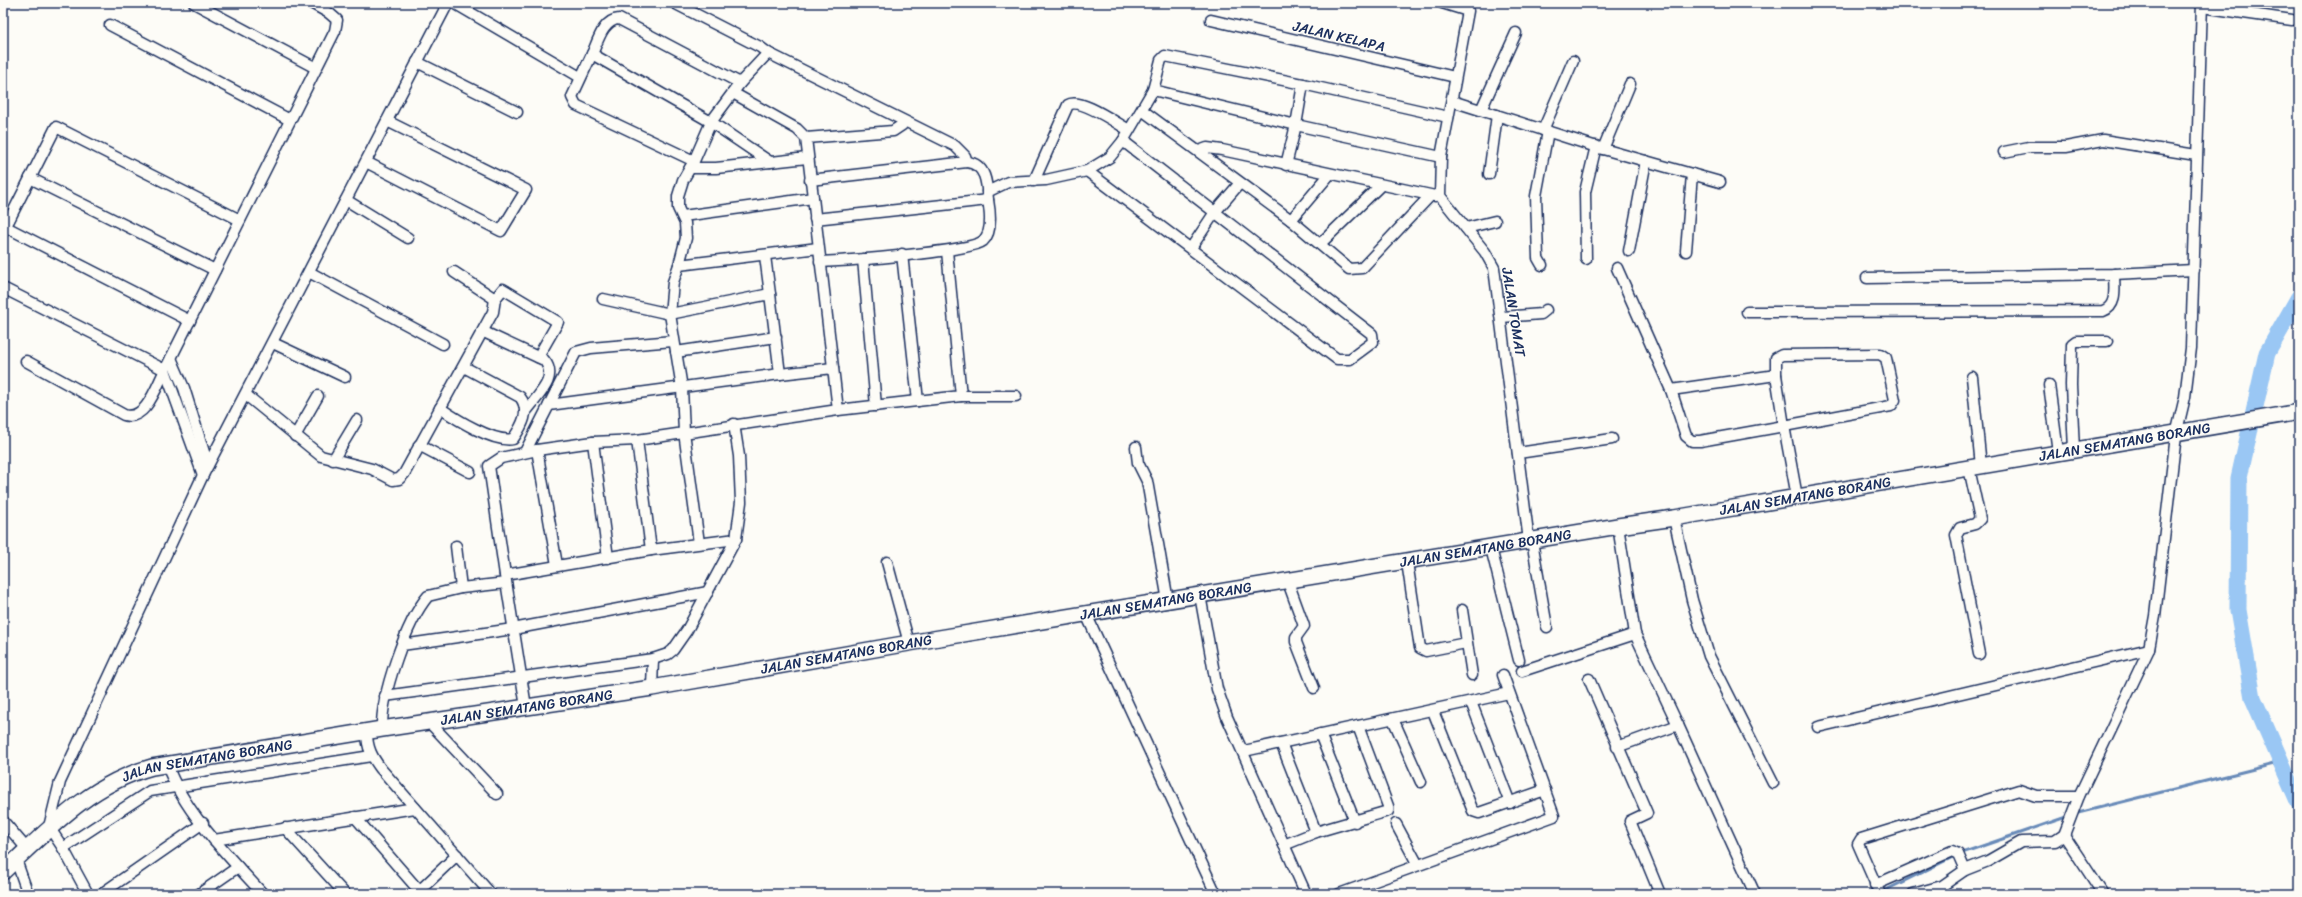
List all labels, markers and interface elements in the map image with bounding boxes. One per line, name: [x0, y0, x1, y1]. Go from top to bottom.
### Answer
street label: JALAN KELAPA: [1289, 14, 1387, 59]
street label: JALAN TOMAT: [1494, 265, 1533, 359]
street label: JALAN SEMATANG BORANG: [2036, 415, 2213, 469]
street label: JALAN SEMATANG BORANG: [1717, 469, 1893, 523]
street label: JALAN SEMATANG BORANG: [1397, 522, 1574, 575]
street label: JALAN SEMATANG BORANG: [1078, 575, 1254, 628]
street label: JALAN SEMATANG BORANG: [758, 627, 934, 682]
street label: JALAN SEMATANG BORANG: [438, 682, 615, 733]
street label: JALAN SEMATANG BORANG: [117, 732, 295, 790]

